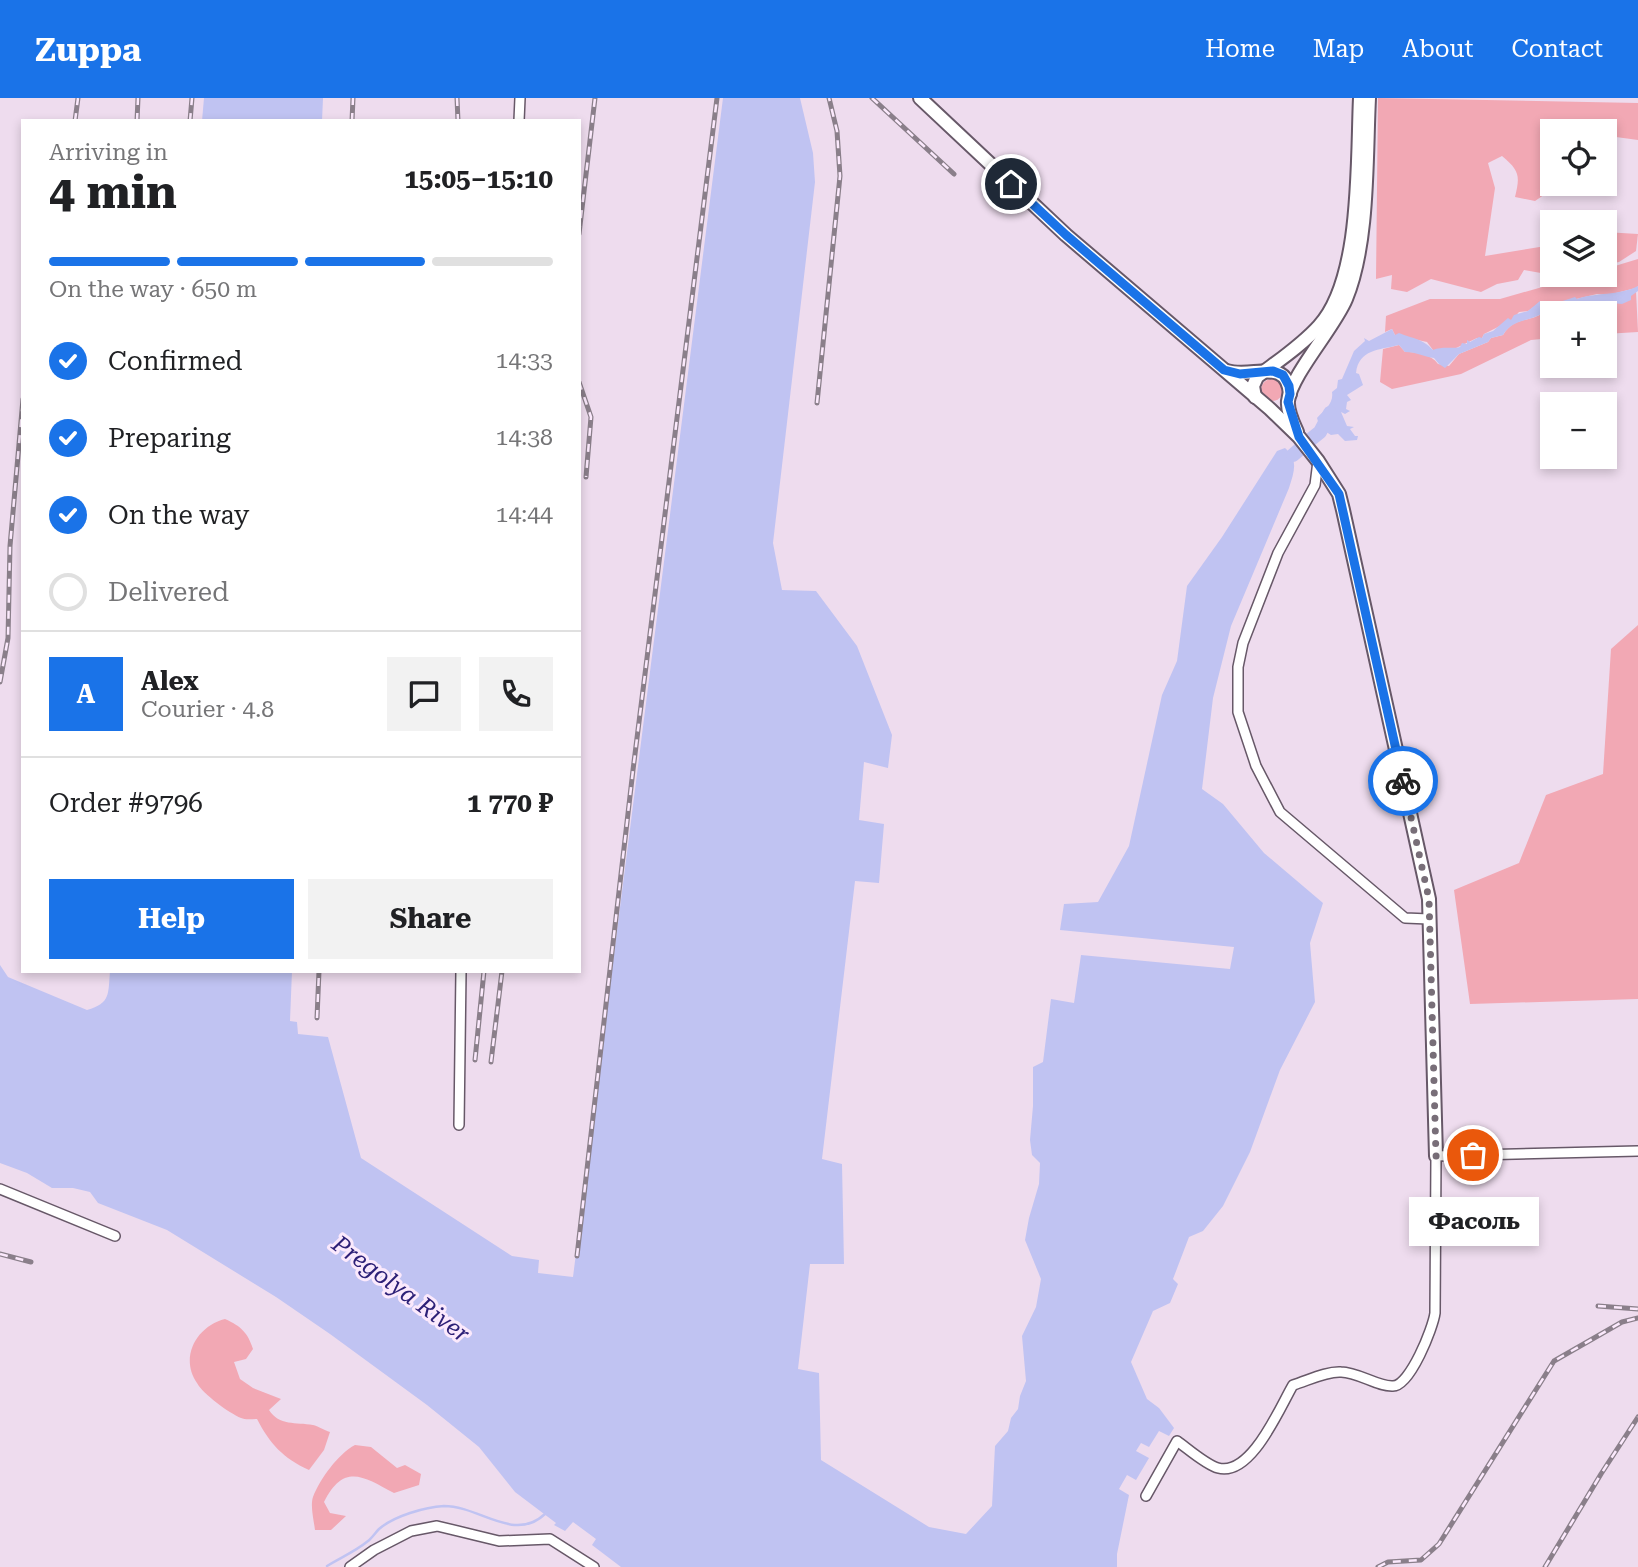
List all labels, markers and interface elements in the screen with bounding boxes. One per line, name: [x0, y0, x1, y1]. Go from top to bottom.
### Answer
text: Zuppa: [35, 30, 141, 69]
text: Home: [1205, 35, 1275, 63]
text: Map: [1313, 35, 1364, 63]
text: About: [1402, 35, 1473, 63]
text: Contact: [1511, 35, 1603, 63]
map controls: [1540, 119, 1617, 469]
button: locate: [1540, 119, 1617, 196]
text: Arriving in: [49, 139, 168, 166]
pin: [981, 154, 1041, 214]
text: 15:05–15:10: [404, 164, 553, 194]
text: 4 min: [49, 165, 177, 219]
icon: home: [992, 165, 1030, 203]
button: layers: [1540, 210, 1617, 287]
text: On the way · 650 m: [49, 276, 257, 303]
button: +: [1540, 301, 1617, 378]
icon: check: [49, 342, 87, 380]
text: Confirmed: [108, 346, 243, 376]
text: 14:33: [496, 347, 553, 374]
button: −: [1540, 392, 1617, 469]
icon: check: [49, 419, 87, 457]
text: Preparing: [108, 423, 231, 453]
text: 14:38: [496, 424, 553, 451]
icon: check: [49, 496, 87, 534]
text: On the way: [108, 500, 249, 530]
text: 14:44: [496, 501, 553, 528]
text: Delivered: [108, 577, 229, 607]
button: chat: [387, 657, 461, 731]
button: phone: [479, 657, 553, 731]
text: Alex: [141, 666, 199, 696]
text: A: [77, 679, 95, 709]
text: Courier · 4.8: [141, 696, 274, 723]
courier: [1368, 746, 1438, 816]
icon: bike: [1384, 762, 1422, 800]
text: Order #9796: [49, 788, 203, 818]
text: 1 770 ₽: [467, 788, 553, 818]
button: Help: [49, 879, 294, 959]
button: Share: [308, 879, 553, 959]
pin: [1443, 1125, 1503, 1185]
icon: bag: [1454, 1136, 1492, 1174]
callout: Фасоль: [1408, 1197, 1538, 1246]
text: Фасоль: [1428, 1208, 1520, 1235]
water label: Pregolya River: [326, 1229, 475, 1348]

